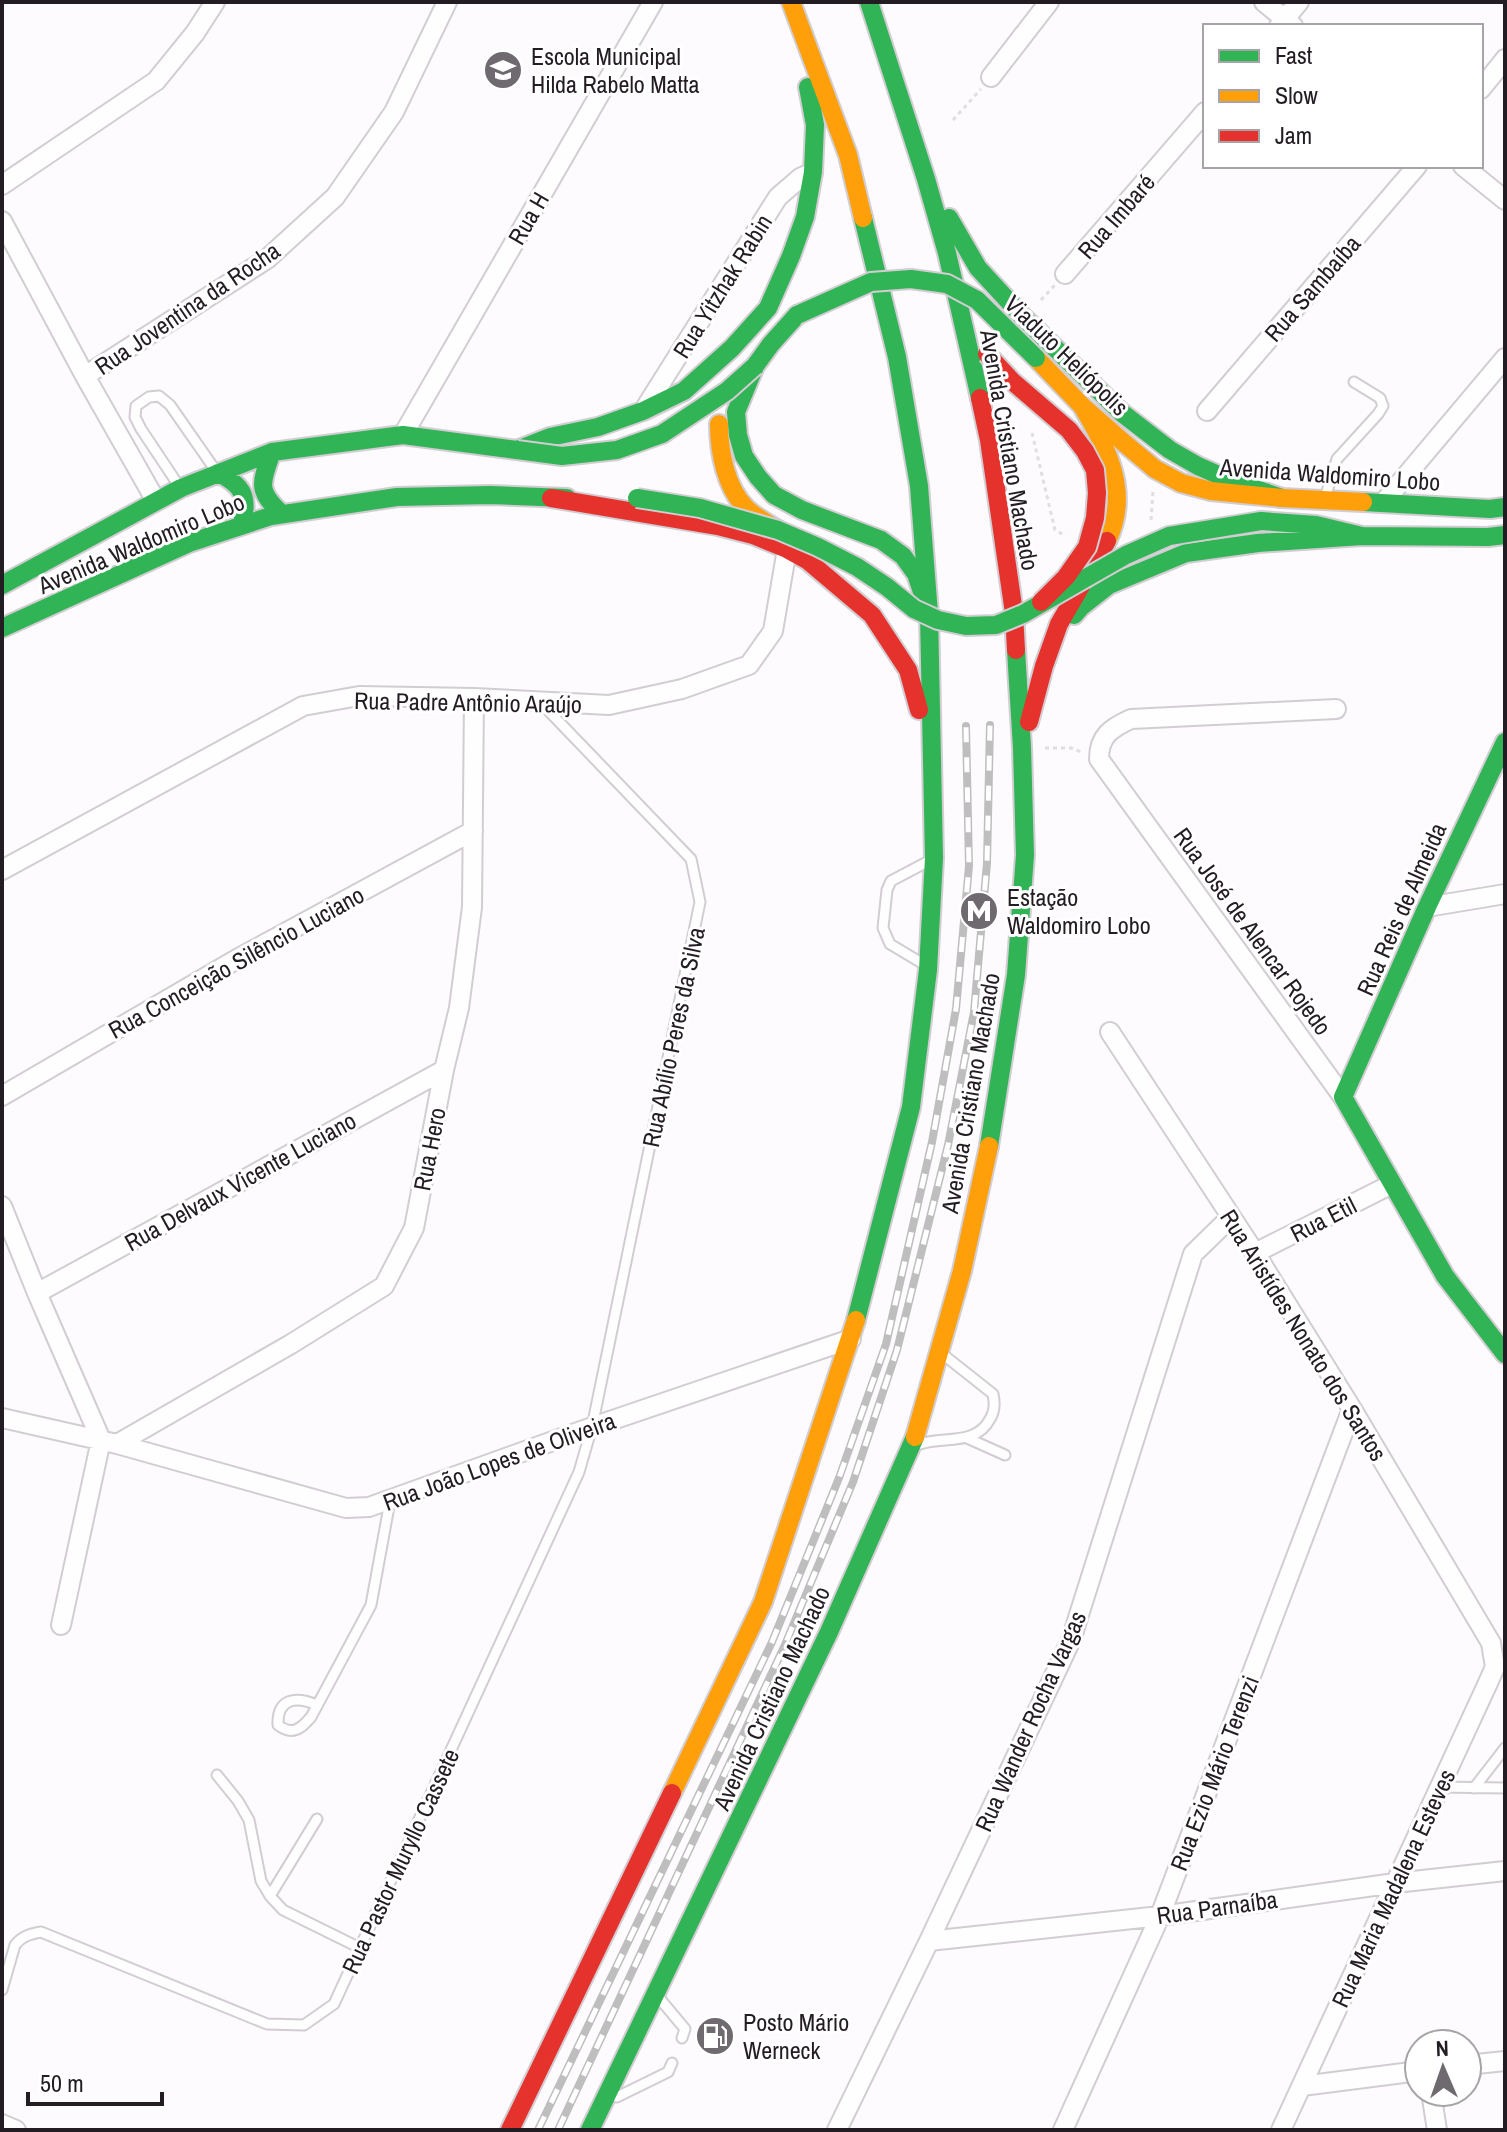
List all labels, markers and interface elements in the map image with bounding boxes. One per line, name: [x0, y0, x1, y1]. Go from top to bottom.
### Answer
legend: [1203, 24, 1483, 168]
text: Fast: [1275, 39, 1313, 71]
place label: Escola Municipal Hilda Rabelo Matta: [531, 40, 700, 100]
school or university icon: Escola Municipal Hilda Rabelo Matta: [482, 49, 524, 91]
text: Slow: [1275, 79, 1318, 111]
text: Jam: [1275, 119, 1312, 151]
street label: Rua Imbaré: [1070, 167, 1162, 265]
street label: Rua H: [500, 186, 556, 250]
street label: Rua Yitzhak Rabin: [665, 208, 779, 364]
street label: Rua Sambaíba: [1257, 228, 1367, 348]
street label: Rua Joventina da Rocha: [88, 234, 286, 382]
street label: Viaduto Heliópolis: [998, 288, 1136, 422]
street label: Avenida Cristiano Machado: [973, 326, 1047, 573]
street label: Avenida Waldomiro Lobo: [1218, 450, 1441, 498]
street label: Avenida Waldomiro Lobo: [32, 485, 249, 601]
street label: Rua Padre Antônio Araújo: [354, 684, 582, 720]
street label: Rua Reis de Almeida: [1349, 817, 1453, 1000]
street label: Rua José de Alencar Rojedo: [1167, 821, 1339, 1041]
street label: Rua Conceição Silêncio Luciano: [102, 878, 370, 1046]
place label: Estação Waldomiro Lobo: [1007, 881, 1151, 941]
metro station icon: Estação Waldomiro Lobo: [958, 890, 1000, 932]
street label: Rua Abílio Peres da Silva: [634, 924, 712, 1150]
street label: Avenida Cristiano Machado: [933, 970, 1007, 1217]
street label: Rua Delvaux Vicente Luciano: [119, 1104, 361, 1258]
street label: Rua Hero: [405, 1105, 453, 1193]
street label: Rua Etil: [1285, 1189, 1361, 1249]
street label: Rua Aristídes Nonato dos Santos: [1213, 1203, 1395, 1467]
street label: Rua João Lopes de Oliveira: [378, 1404, 620, 1518]
street label: Avenida Cristiano Machado: [705, 1581, 837, 1816]
street label: Rua Wander Rocha Vargas: [967, 1606, 1093, 1836]
street label: Rua Ezio Mário Terenzi: [1162, 1671, 1266, 1875]
street label: Rua Pastor Muryllo Cassete: [334, 1743, 466, 1979]
street label: Rua Maria Madalena Esteves: [1324, 1764, 1462, 2012]
street label: Rua Parnaíba: [1155, 1883, 1279, 1931]
place label: Posto Mário Werneck: [743, 2006, 849, 2066]
fuel station icon: Posto Mário Werneck: [694, 2015, 736, 2057]
north arrow: [1403, 2028, 1483, 2108]
text: N: [1435, 2033, 1449, 2063]
scale bar: [28, 2056, 162, 2106]
text: 50 m: [40, 2067, 84, 2099]

